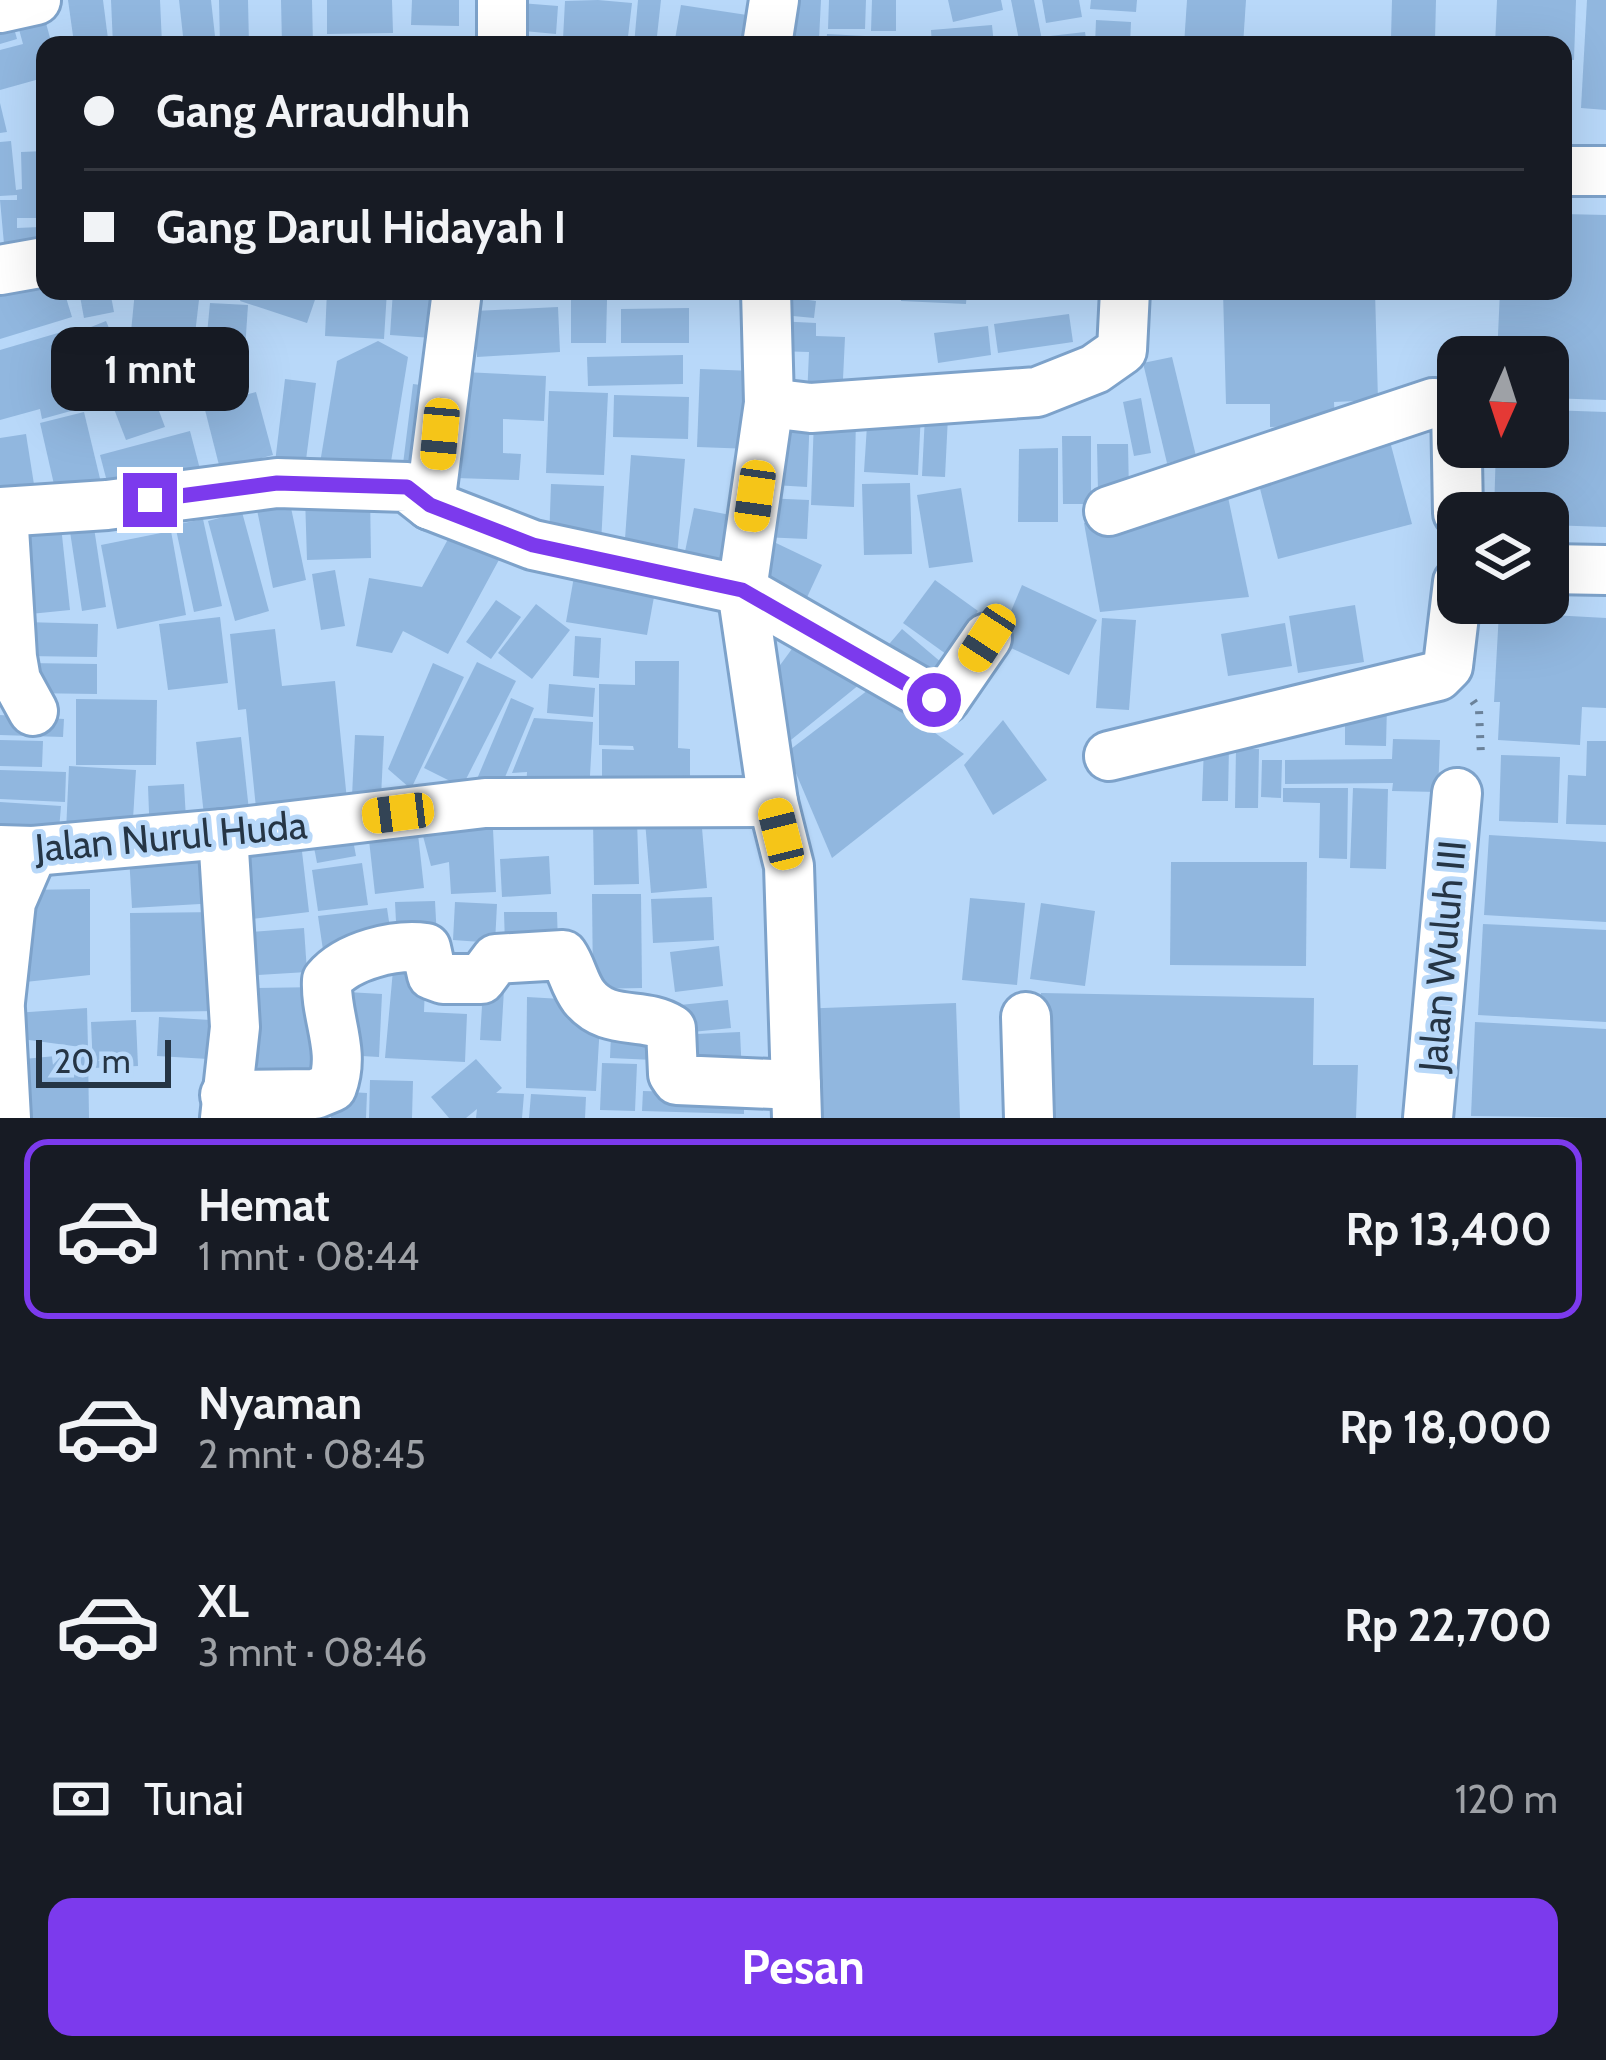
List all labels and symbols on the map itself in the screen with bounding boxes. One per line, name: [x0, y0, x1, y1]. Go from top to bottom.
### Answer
callout: 1 mnt: [51, 326, 249, 410]
north arrow: [1437, 336, 1569, 468]
car: [419, 397, 461, 471]
car: [732, 458, 778, 534]
route end: [123, 473, 177, 527]
car: [952, 598, 1022, 678]
route start: [907, 673, 961, 727]
car: [360, 791, 436, 835]
car: [755, 795, 807, 873]
street label: Jalan Nurul Huda: [32, 800, 309, 872]
street label: Jalan Wuluh III: [1408, 838, 1476, 1075]
scale bar: [36, 1034, 171, 1087]

